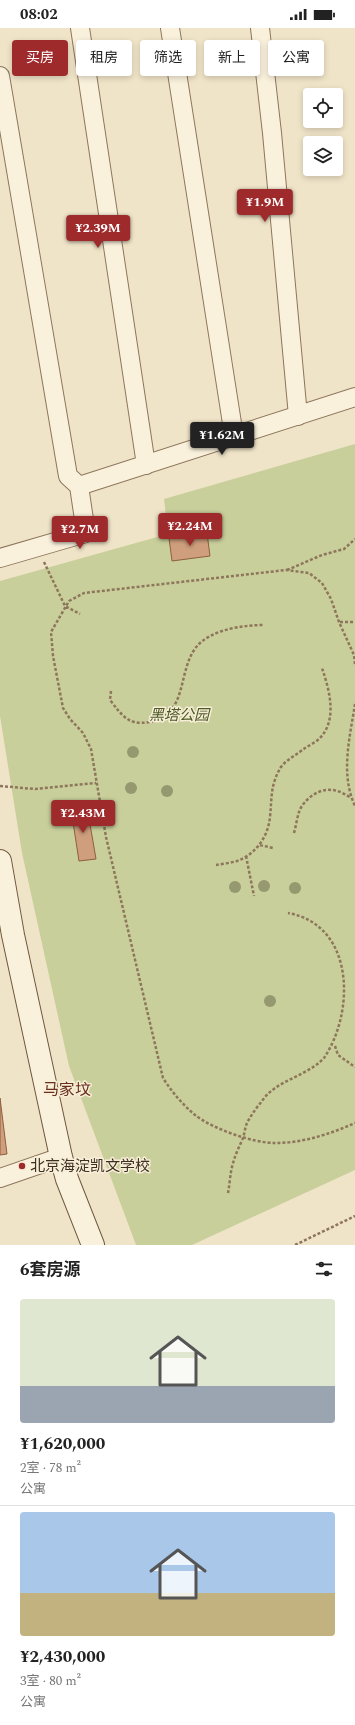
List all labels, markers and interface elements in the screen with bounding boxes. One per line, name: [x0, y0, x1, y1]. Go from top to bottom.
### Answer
text: 08:02: [20, 3, 58, 26]
chip: 买房: [12, 40, 68, 76]
chip: 租房: [76, 40, 132, 76]
chip: 筛选: [140, 40, 196, 76]
chip: 新上: [204, 40, 260, 76]
chip: 公寓: [268, 40, 324, 76]
map controls: [303, 88, 343, 176]
button: locate: [303, 88, 343, 128]
button: layers: [303, 136, 343, 176]
pin: ¥1.9M: [237, 189, 293, 223]
text: ¥1.9M: [246, 192, 284, 212]
pin: ¥2.39M: [65, 215, 131, 249]
text: ¥2.39M: [75, 218, 121, 238]
pin: ¥1.62M: [189, 422, 255, 456]
text: ¥1.62M: [199, 425, 245, 445]
pin: ¥2.24M: [157, 513, 223, 547]
pin: ¥2.7M: [52, 516, 108, 550]
text: ¥2.24M: [167, 516, 213, 536]
text: ¥2.7M: [61, 519, 99, 539]
park label: 黑塔公园: [149, 704, 211, 727]
pin: ¥2.43M: [50, 800, 116, 834]
text: ¥2.43M: [60, 803, 106, 823]
district label: 马家坟: [43, 1078, 91, 1102]
place label: 北京海淀凯文学校: [30, 1155, 150, 1178]
marker: 北京海淀凯文学校: [17, 1161, 27, 1171]
text: 6套房源: [20, 1257, 81, 1283]
icon: filters: [313, 1258, 335, 1280]
icon: home: [142, 1325, 214, 1397]
text: ¥1,620,000: [20, 1431, 105, 1457]
text: 2室 · 78 m²: [20, 1458, 81, 1478]
text: 公寓: [20, 1479, 46, 1499]
icon: home: [142, 1538, 214, 1610]
text: ¥2,430,000: [20, 1644, 105, 1670]
text: 3室 · 80 m²: [20, 1671, 81, 1691]
text: 公寓: [20, 1692, 46, 1712]

